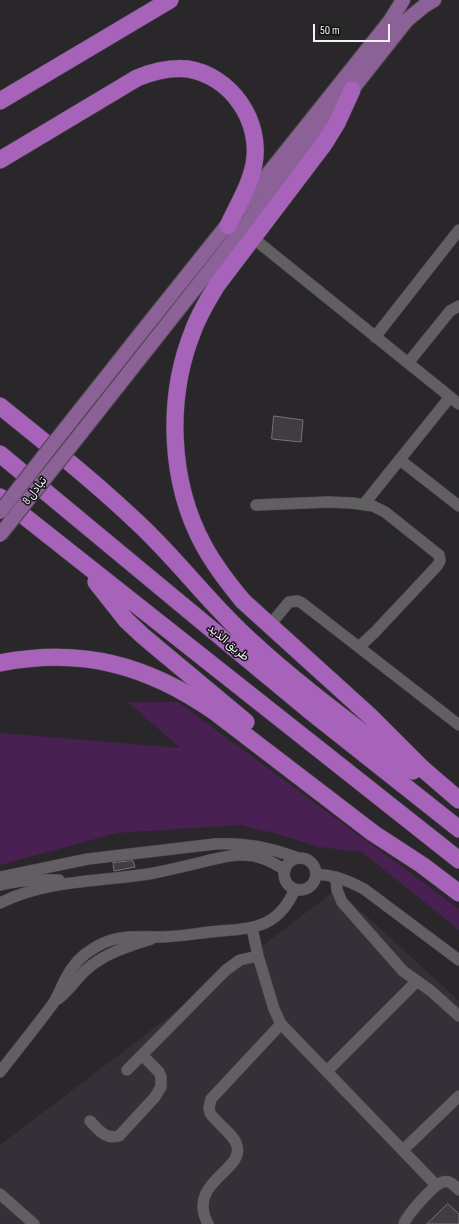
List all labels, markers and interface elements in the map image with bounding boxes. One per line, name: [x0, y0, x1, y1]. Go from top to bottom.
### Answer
scale bar: [315, 16, 392, 42]
text: 50 m: [320, 23, 340, 38]
street label: تبادل 8: [20, 474, 50, 508]
street label: طريق الذيد: [204, 621, 252, 665]

